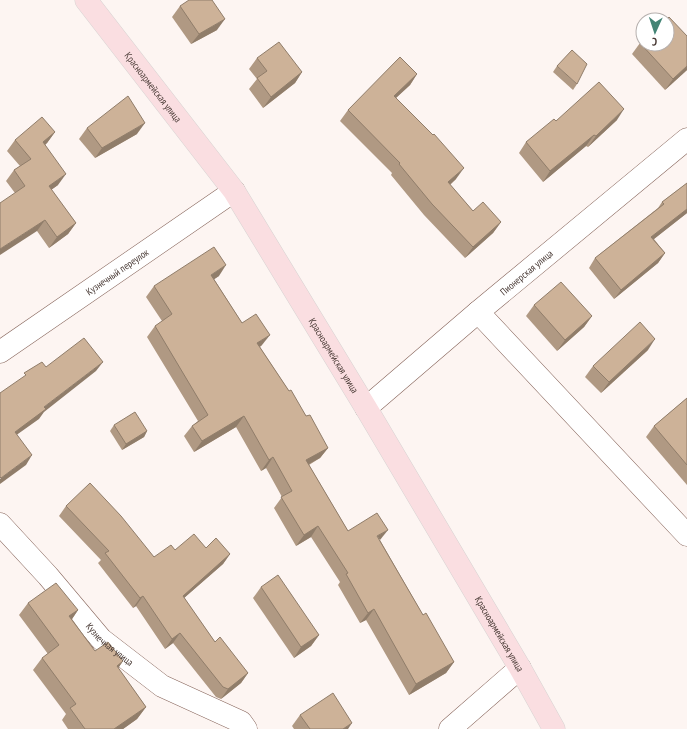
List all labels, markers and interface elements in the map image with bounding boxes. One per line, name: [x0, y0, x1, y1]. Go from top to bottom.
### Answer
north arrow: [635, 12, 675, 52]
text: С: [652, 35, 657, 49]
street label: Красноармейская улица: [122, 49, 185, 125]
street label: Кузнечный переулок: [83, 245, 151, 298]
street label: Пионерская улица: [497, 247, 555, 298]
street label: Красноармейская улица: [306, 315, 362, 395]
street label: Красноармейская улица: [472, 594, 527, 674]
street label: Кузнечная улица: [83, 620, 136, 668]

